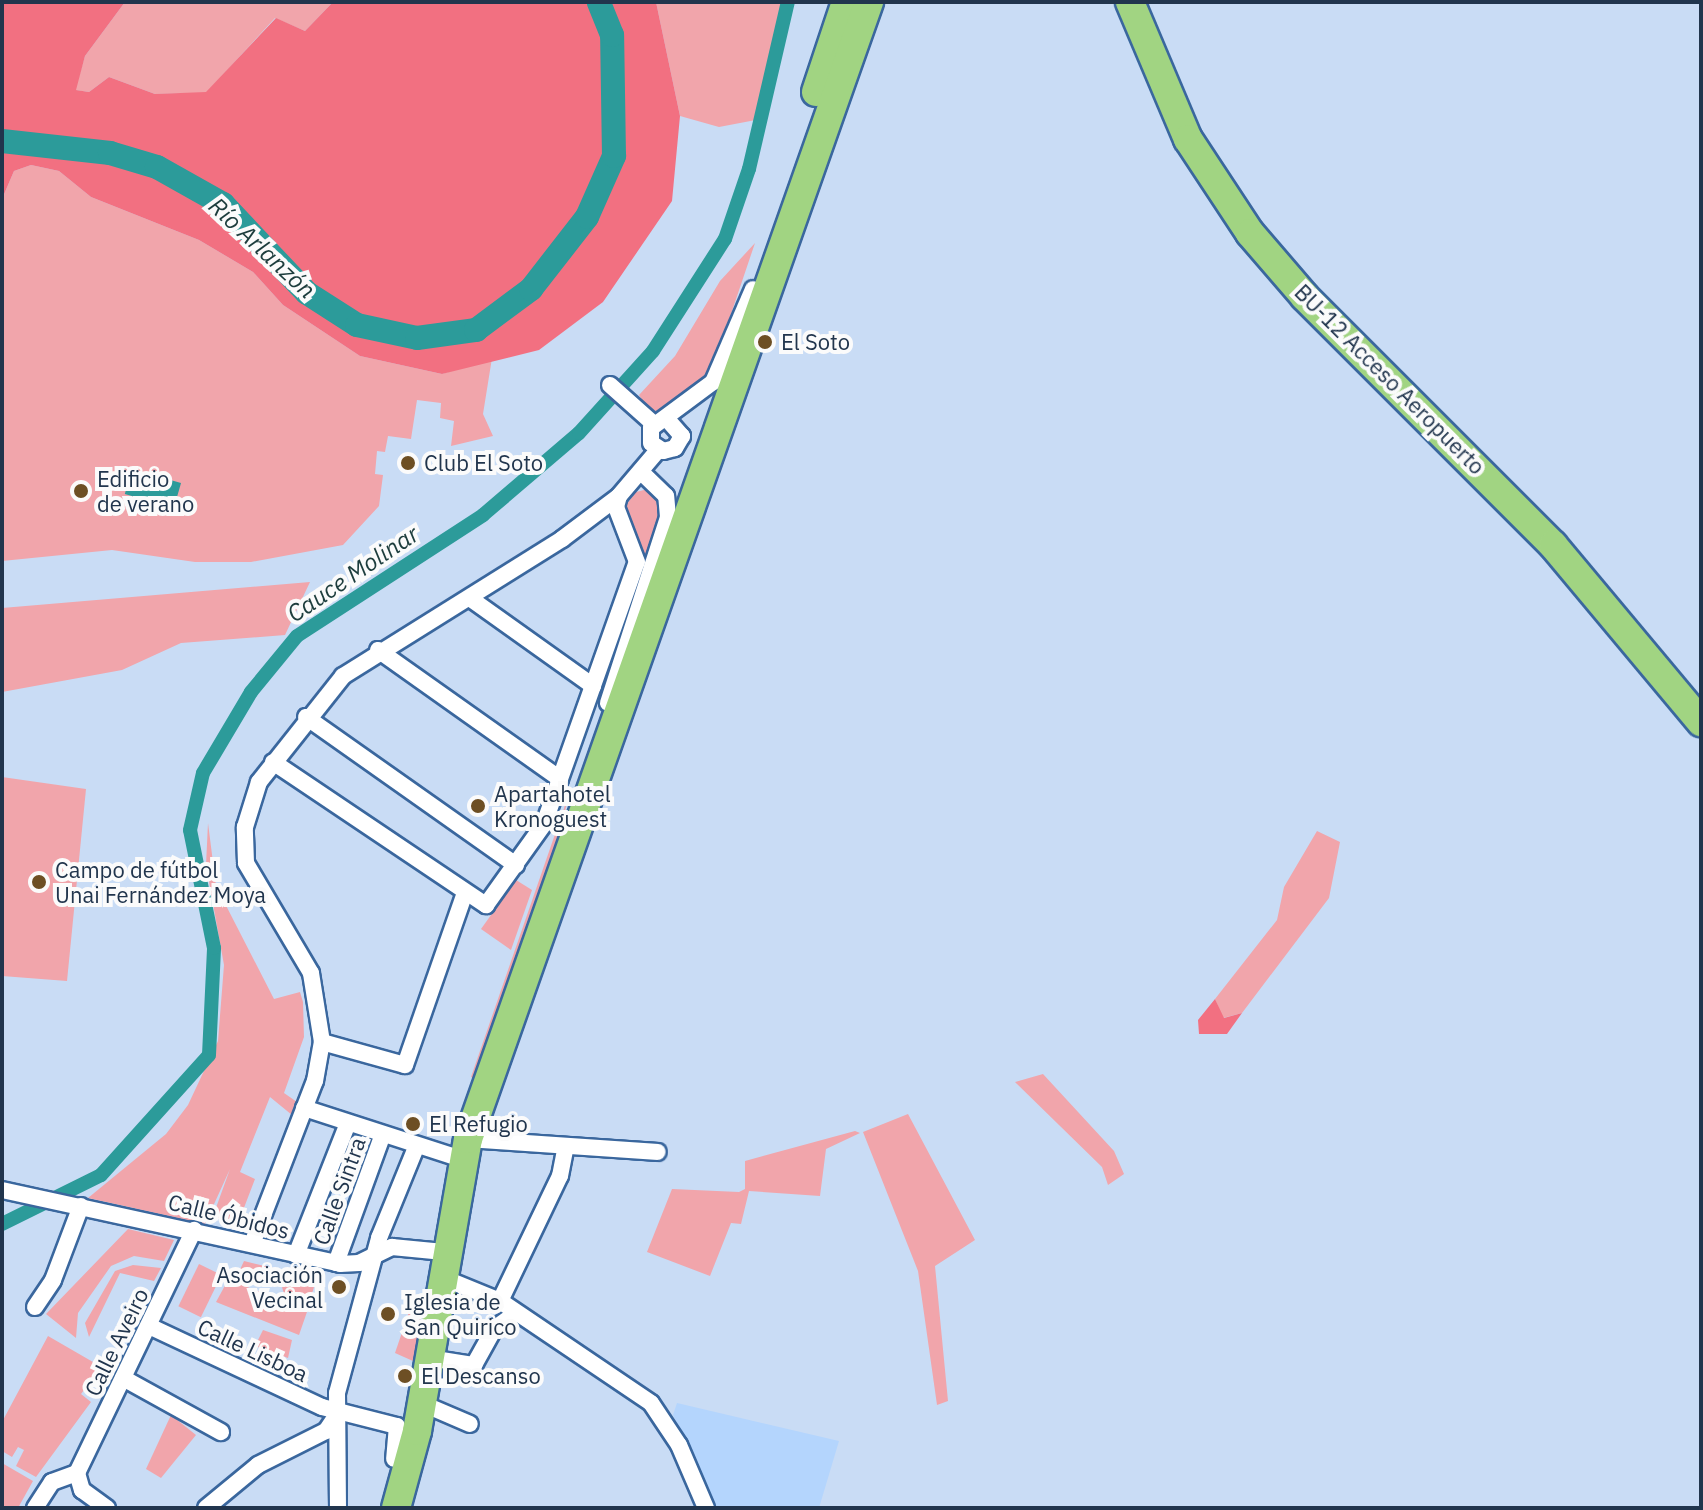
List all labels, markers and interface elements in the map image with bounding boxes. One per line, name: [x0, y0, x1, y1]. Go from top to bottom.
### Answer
water label: Río Arlanzón: [203, 191, 321, 305]
street label: BU-12 Acceso Aeropuerto: [1290, 279, 1490, 479]
place label: El Soto: [781, 329, 850, 355]
marker: El Soto: [756, 333, 774, 351]
place label: Club El Soto: [424, 450, 543, 476]
marker: Club El Soto: [399, 454, 417, 472]
place label: Edificio de verano: [97, 465, 194, 516]
marker: Edificio de verano: [72, 482, 90, 500]
water label: Cauce Molinar: [282, 520, 424, 628]
place label: Apartahotel Kronoguest: [494, 780, 611, 832]
marker: Apartahotel Kronoguest: [469, 797, 487, 815]
place label: Campo de fútbol Unai Fernández Moya: [55, 856, 266, 908]
marker: Campo de fútbol Unai Fernández Moya: [30, 873, 48, 891]
place label: El Refugio: [429, 1111, 528, 1137]
marker: El Refugio: [404, 1115, 422, 1133]
street label: Calle Sintra: [307, 1133, 371, 1249]
street label: Calle Óbidos: [166, 1188, 292, 1244]
place label: Asociación Vecinal: [216, 1261, 323, 1312]
marker: Asociación Vecinal: [330, 1278, 348, 1296]
street label: Calle Aveiro: [79, 1284, 153, 1400]
place label: Iglesia de San Quirico: [404, 1288, 517, 1340]
marker: Iglesia de San Quirico: [379, 1305, 397, 1323]
street label: Calle Lisboa: [194, 1313, 312, 1387]
place label: El Descanso: [421, 1363, 541, 1389]
marker: El Descanso: [396, 1367, 414, 1385]

